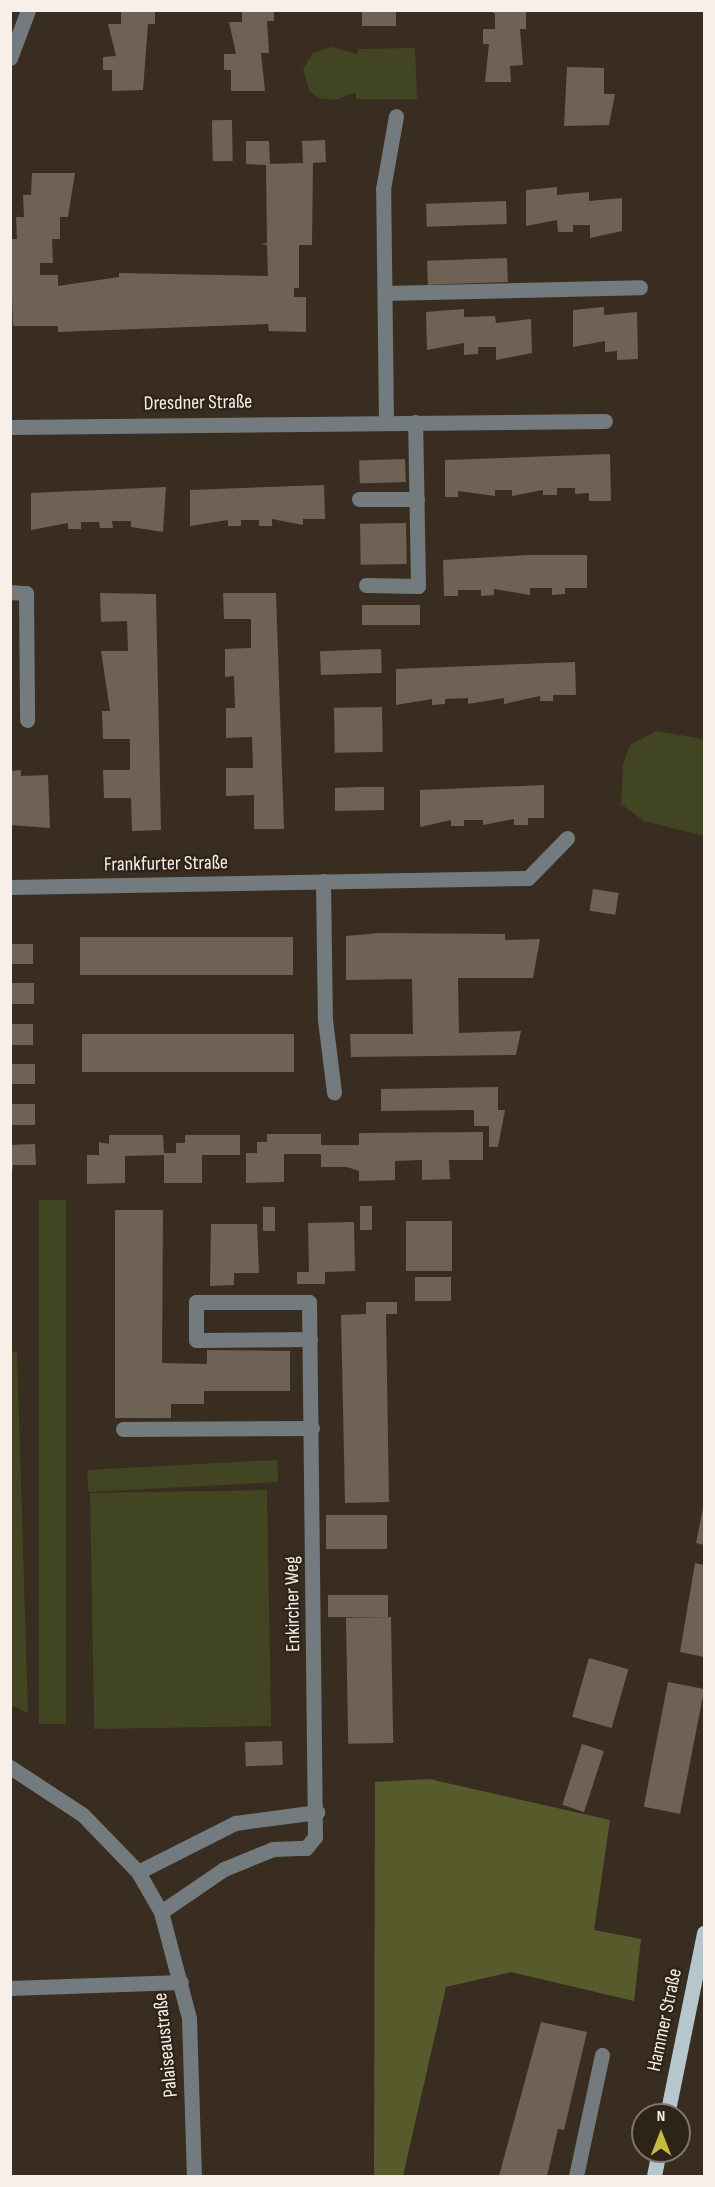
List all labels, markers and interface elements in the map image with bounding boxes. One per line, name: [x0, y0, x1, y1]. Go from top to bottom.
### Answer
street label: Dresdner Straße: [144, 390, 252, 416]
street label: Frankfurter Straße: [104, 851, 228, 877]
street label: Enkircher Weg: [280, 1556, 306, 1652]
street label: Hammer Straße: [642, 1966, 688, 2074]
street label: Palaiseaustraße: [149, 1991, 183, 2099]
north arrow: [631, 2103, 691, 2163]
text: N: [657, 2107, 665, 2126]

